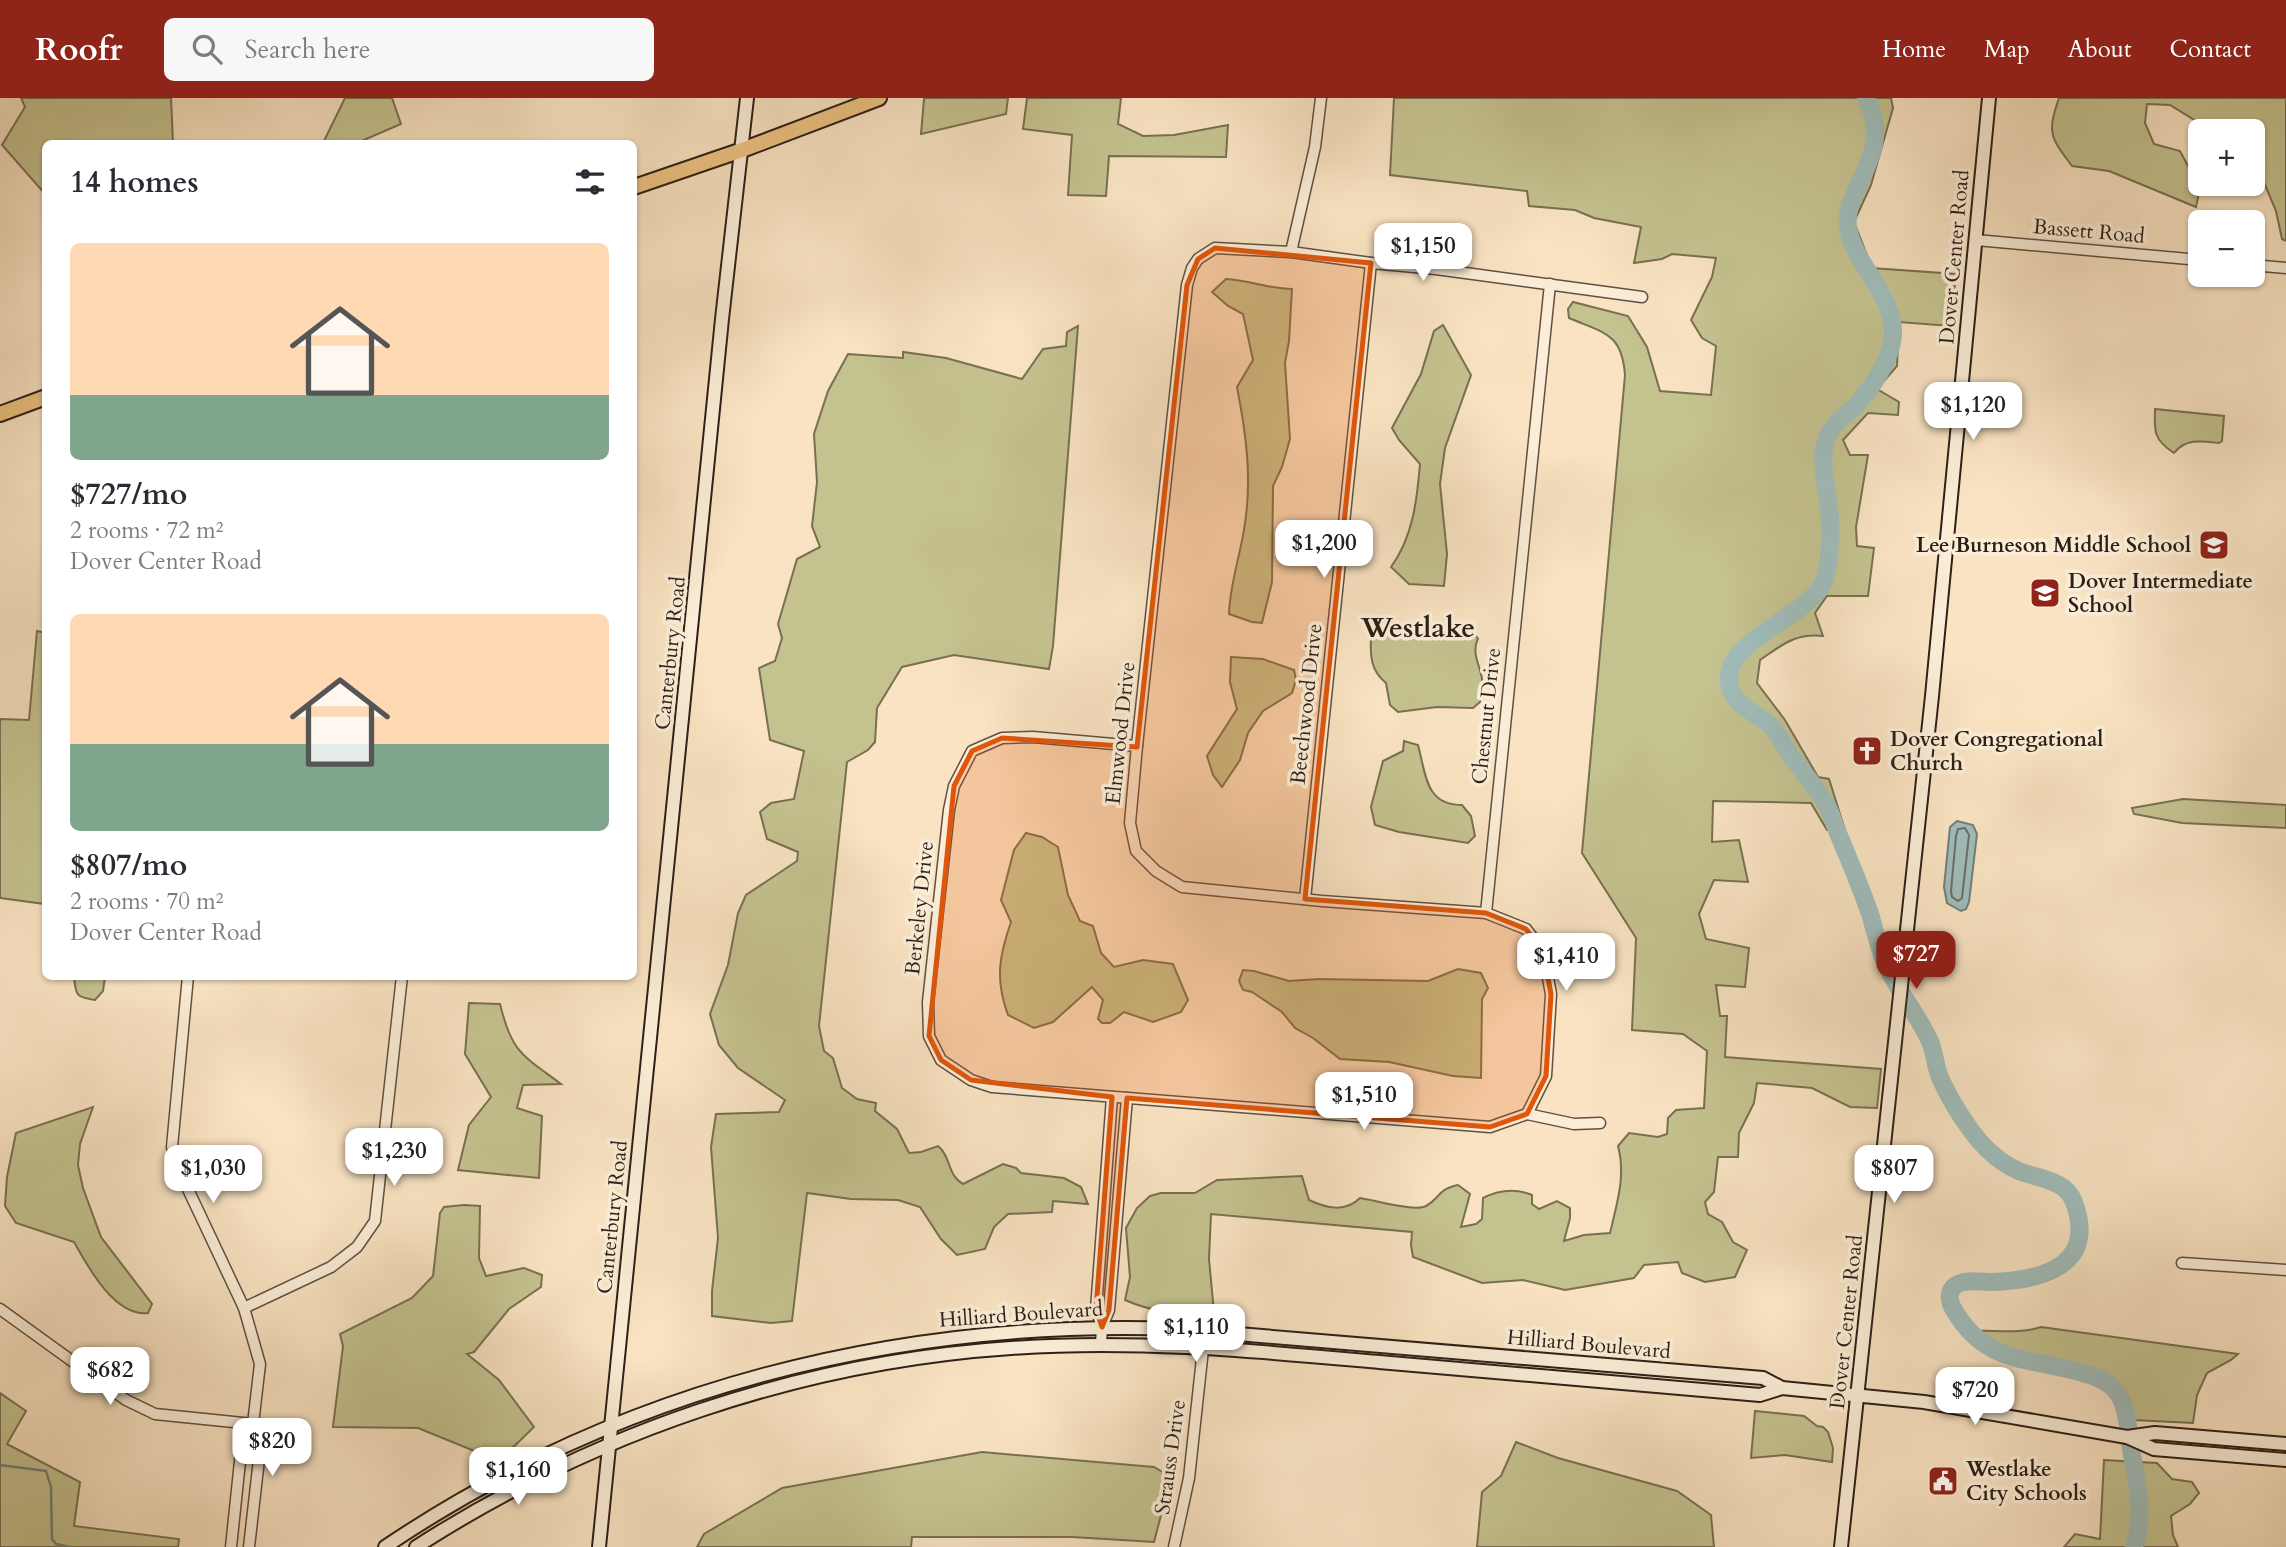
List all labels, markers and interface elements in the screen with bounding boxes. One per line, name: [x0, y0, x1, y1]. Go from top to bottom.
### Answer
search box: [164, 18, 654, 81]
text: Roofr: [35, 27, 122, 72]
icon: search: [188, 30, 226, 68]
text: Search here: [244, 32, 370, 67]
text: Home: [1882, 33, 1946, 66]
text: Map: [1984, 33, 2030, 66]
text: About: [2068, 33, 2132, 66]
text: Contact: [2170, 33, 2251, 66]
map controls: [2188, 119, 2265, 287]
button: +: [2188, 119, 2265, 196]
text: 14 homes: [70, 162, 199, 203]
icon: filters: [571, 163, 609, 201]
street label: Dover Center Road: [1932, 169, 1977, 345]
button: −: [2188, 210, 2265, 287]
street label: Bassett Road: [2032, 212, 2146, 251]
pin: $1,150: [1366, 223, 1480, 283]
text: $1,150: [1390, 230, 1456, 261]
icon: home: [277, 288, 403, 414]
pin: $1,120: [1916, 382, 2030, 442]
text: $1,120: [1940, 389, 2006, 420]
text: $727/mo: [70, 474, 187, 515]
text: 2 rooms · 72 m²: [70, 515, 223, 546]
pin: $1,200: [1267, 520, 1381, 580]
text: $1,200: [1291, 527, 1357, 558]
school or university icon: Lee Burneson Middle School: [2197, 528, 2231, 562]
place label: Lee Burneson Middle School: [1916, 531, 2191, 560]
text: Dover Center Road: [70, 546, 262, 577]
place label: Dover Intermediate School: [2068, 567, 2253, 620]
street label: Canterbury Road: [648, 575, 693, 731]
school or university icon: Dover Intermediate School: [2028, 576, 2062, 610]
district label: Westlake: [1360, 609, 1475, 647]
street label: Beechwood Drive: [1284, 622, 1329, 786]
street label: Chestnut Drive: [1465, 646, 1508, 786]
icon: home: [277, 659, 403, 785]
street label: Elmwood Drive: [1099, 660, 1142, 806]
place label: Dover Congregational Church: [1890, 725, 2103, 778]
church icon: Dover Congregational Church: [1850, 734, 1884, 768]
street label: Berkeley Drive: [898, 840, 941, 977]
text: $807/mo: [70, 845, 187, 886]
text: 2 rooms · 70 m²: [70, 886, 223, 917]
text: Dover Center Road: [70, 917, 262, 948]
pin: $727: [1875, 932, 1957, 991]
pin: $1,410: [1509, 934, 1623, 993]
text: $727: [1892, 938, 1940, 969]
text: $1,410: [1533, 940, 1599, 971]
pin: $1,510: [1307, 1072, 1421, 1132]
text: $1,510: [1331, 1079, 1397, 1110]
pin: $1,230: [337, 1128, 451, 1188]
text: $1,230: [361, 1135, 427, 1166]
street label: Canterbury Road: [590, 1139, 635, 1295]
pin: $1,030: [156, 1146, 270, 1205]
pin: $807: [1853, 1146, 1935, 1205]
text: $1,030: [180, 1152, 246, 1183]
text: $807: [1870, 1152, 1918, 1183]
street label: Dover Center Road: [1823, 1234, 1870, 1411]
street label: Hilliard Boulevard: [938, 1294, 1104, 1335]
pin: $1,110: [1139, 1304, 1253, 1364]
text: $1,110: [1163, 1311, 1229, 1342]
street label: Hilliard Boulevard: [1506, 1323, 1672, 1366]
pin: $682: [69, 1348, 151, 1407]
text: $682: [86, 1354, 134, 1385]
pin: $720: [1934, 1368, 2016, 1427]
text: $720: [1951, 1374, 1999, 1405]
street label: Strauss Drive: [1148, 1398, 1193, 1516]
pin: $820: [231, 1418, 313, 1478]
text: $820: [248, 1425, 296, 1456]
pin: $1,160: [461, 1448, 575, 1507]
text: $1,160: [485, 1454, 551, 1485]
place label: Westlake City Schools: [1965, 1455, 2087, 1508]
public building icon: Westlake City Schools: [1926, 1464, 1960, 1498]

